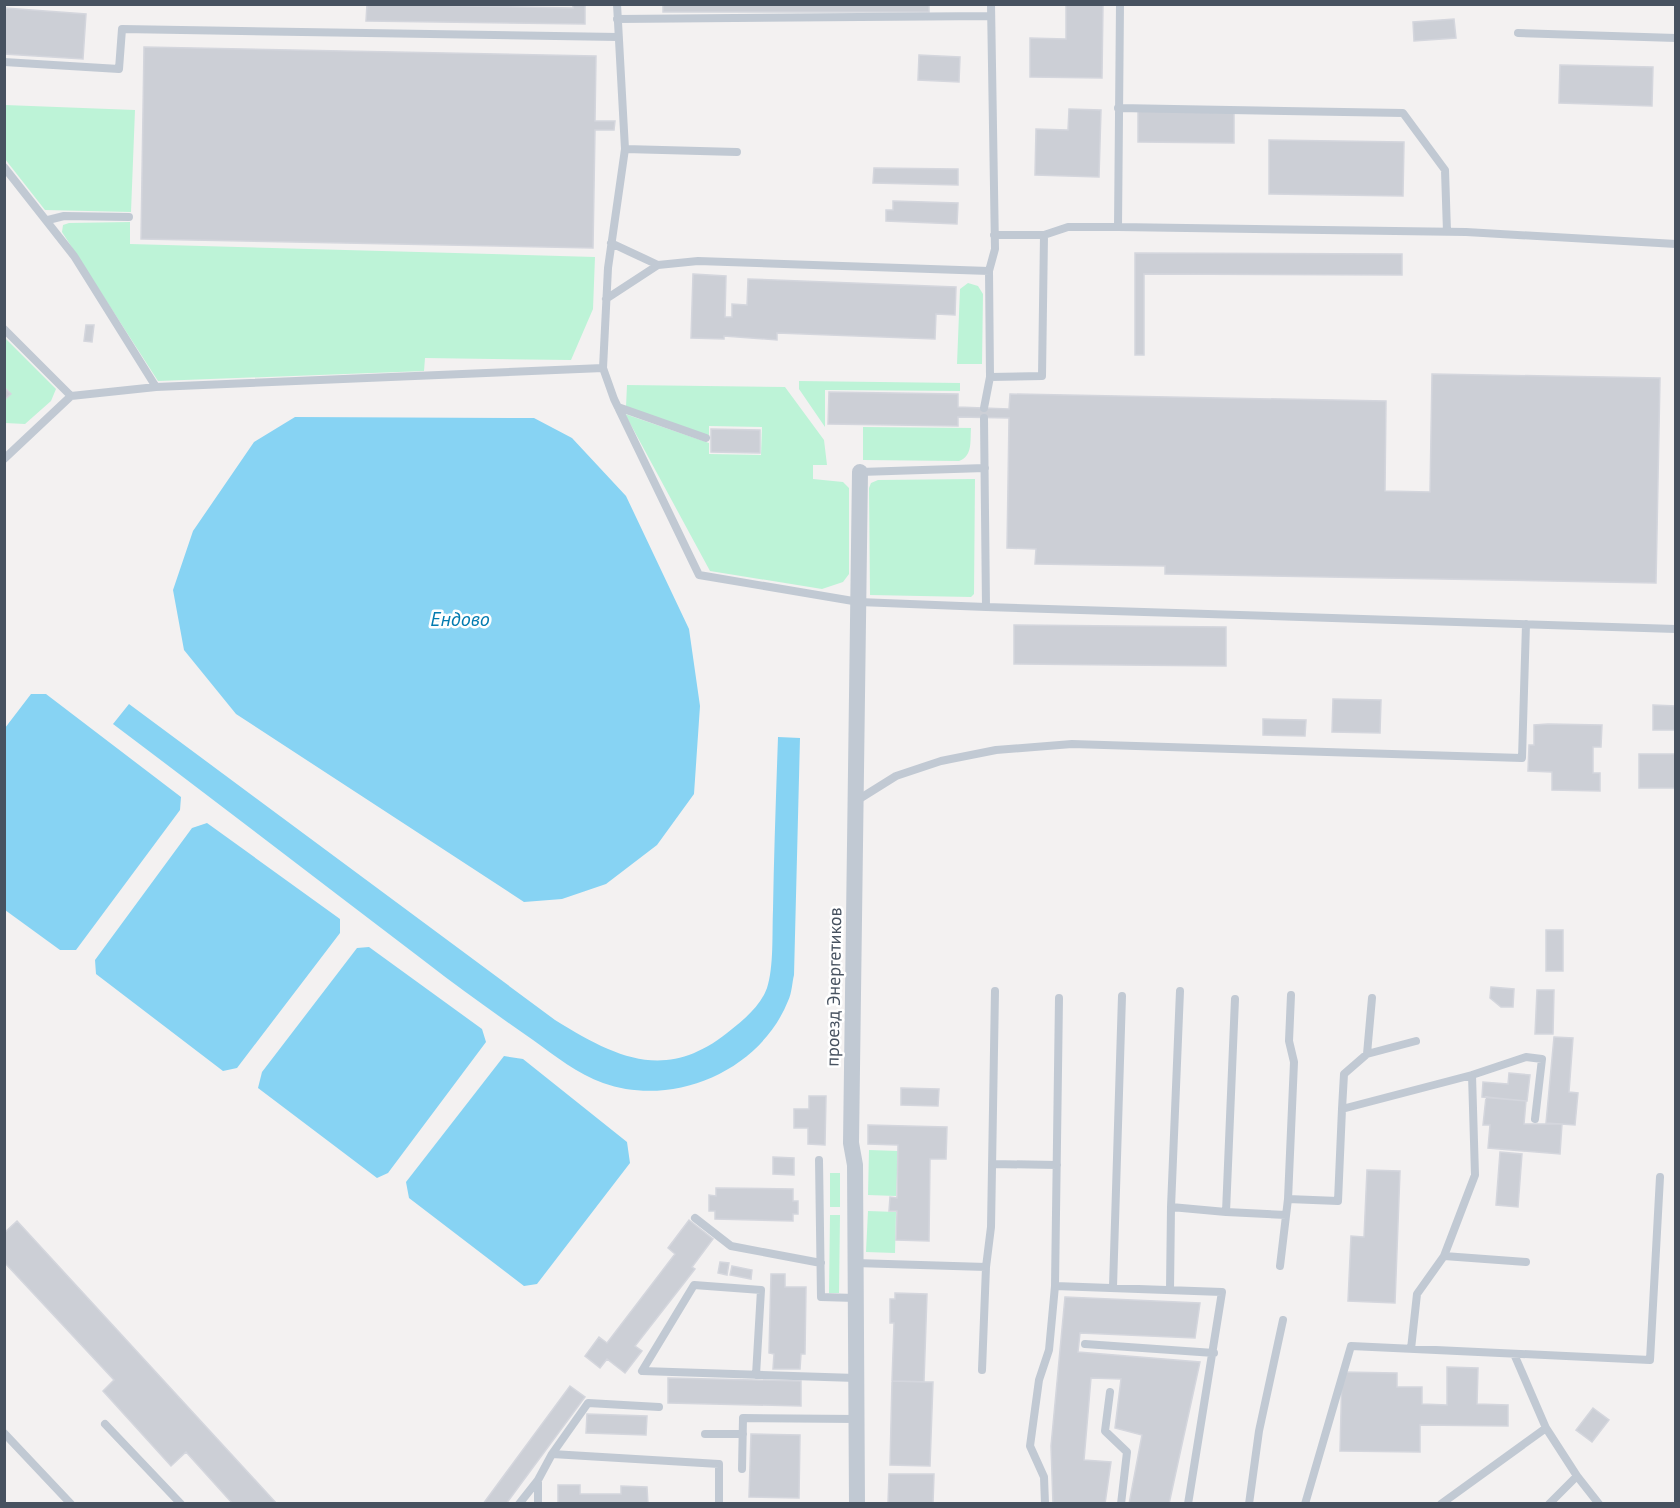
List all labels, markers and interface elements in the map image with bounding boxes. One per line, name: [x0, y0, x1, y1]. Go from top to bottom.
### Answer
water label: Ендово: [430, 606, 490, 632]
street label: проезд Энергетиков: [821, 907, 846, 1067]

